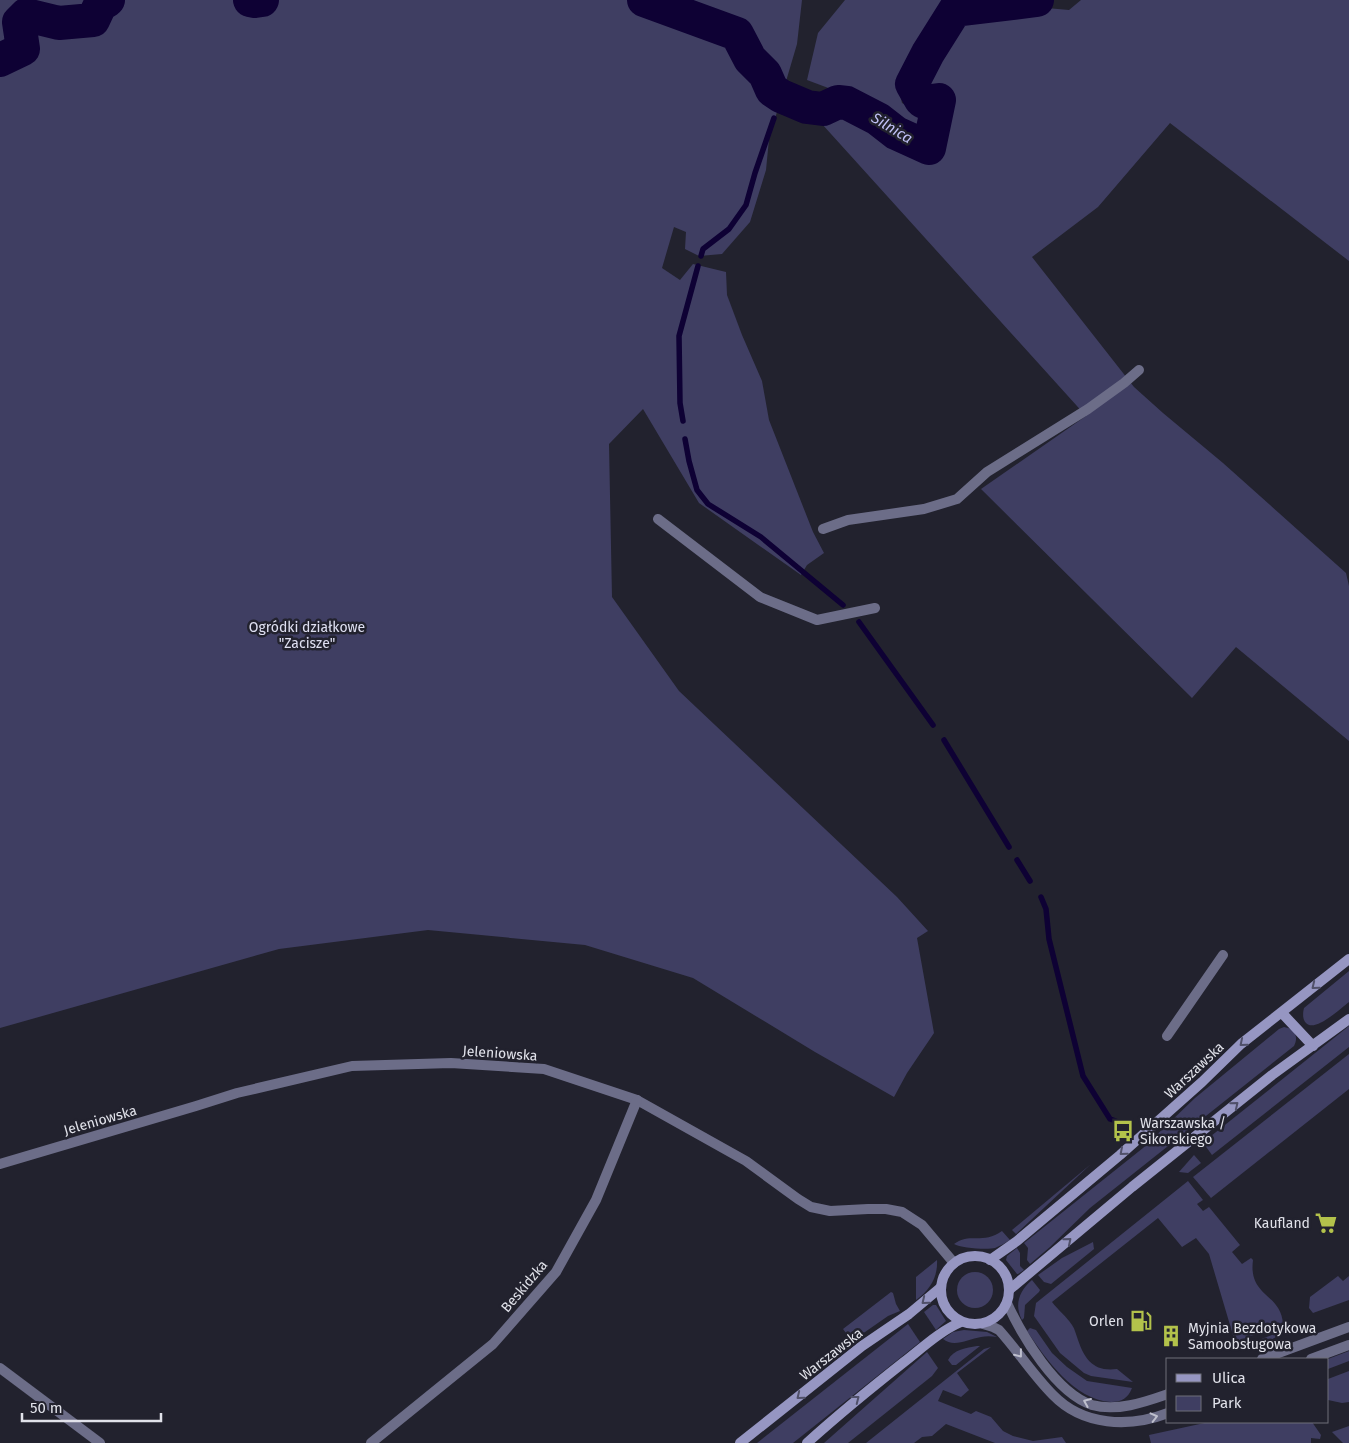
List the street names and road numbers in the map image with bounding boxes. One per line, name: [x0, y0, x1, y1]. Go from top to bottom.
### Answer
street label: Warszawska: [1161, 1039, 1228, 1102]
street label: Jeleniowska: [462, 1042, 538, 1065]
street label: Jeleniowska: [62, 1102, 139, 1139]
street label: Beskidzka: [498, 1257, 551, 1316]
street label: Warszawska: [796, 1325, 866, 1384]

